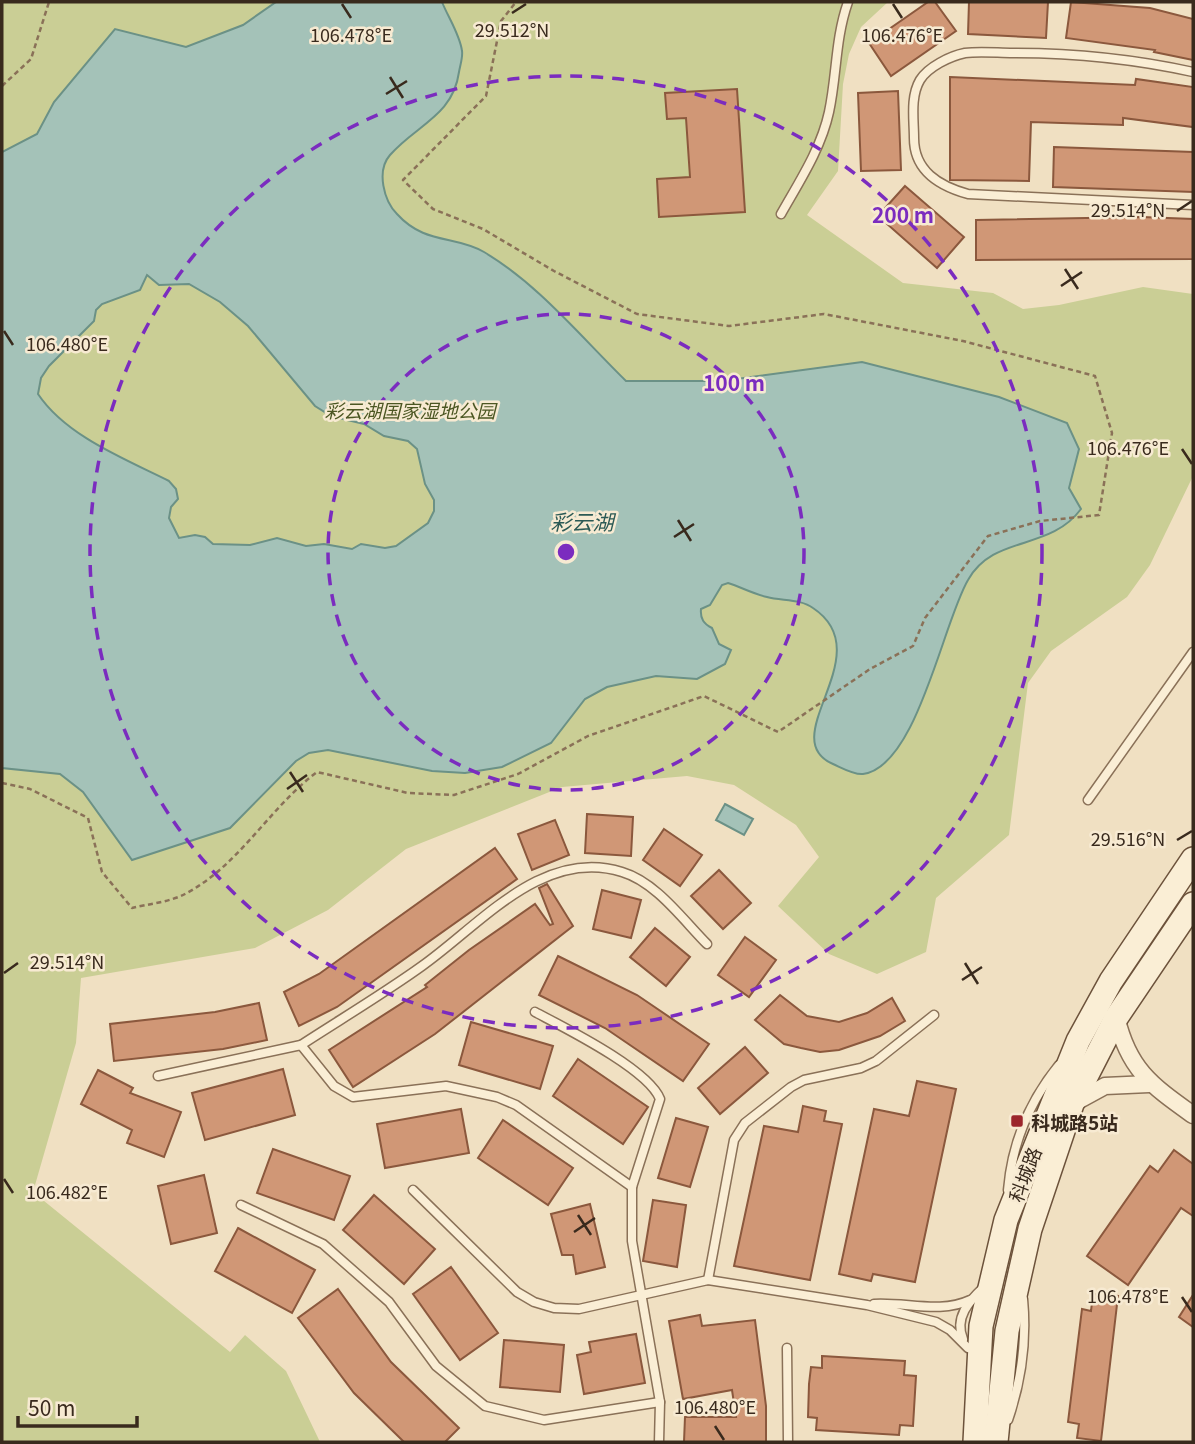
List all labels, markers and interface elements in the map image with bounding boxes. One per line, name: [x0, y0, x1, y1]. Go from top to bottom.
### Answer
text: 29.512°N: [475, 16, 549, 42]
text: 106.478°E: [310, 21, 392, 47]
text: 106.476°E: [861, 21, 943, 47]
text: 29.514°N: [1091, 196, 1165, 222]
text: 200 m: [872, 199, 934, 229]
text: 106.480°E: [26, 330, 108, 356]
text: 100 m: [703, 367, 765, 397]
park label: 彩云湖国家湿地公园: [324, 396, 498, 423]
text: 106.476°E: [1087, 434, 1169, 460]
water label: 彩云湖: [551, 506, 616, 536]
centre of rings: [554, 540, 578, 564]
text: 29.516°N: [1091, 825, 1165, 851]
text: 29.514°N: [30, 948, 104, 974]
place label: 科城路5站: [1031, 1108, 1118, 1135]
marker: 科城路5站: [1009, 1113, 1025, 1129]
street label: 科城路: [1001, 1143, 1047, 1205]
text: 106.482°E: [26, 1178, 108, 1204]
text: 106.478°E: [1087, 1282, 1169, 1308]
scale bar: [18, 1384, 136, 1428]
text: 50 m: [28, 1392, 75, 1422]
text: 106.480°E: [674, 1393, 756, 1419]

